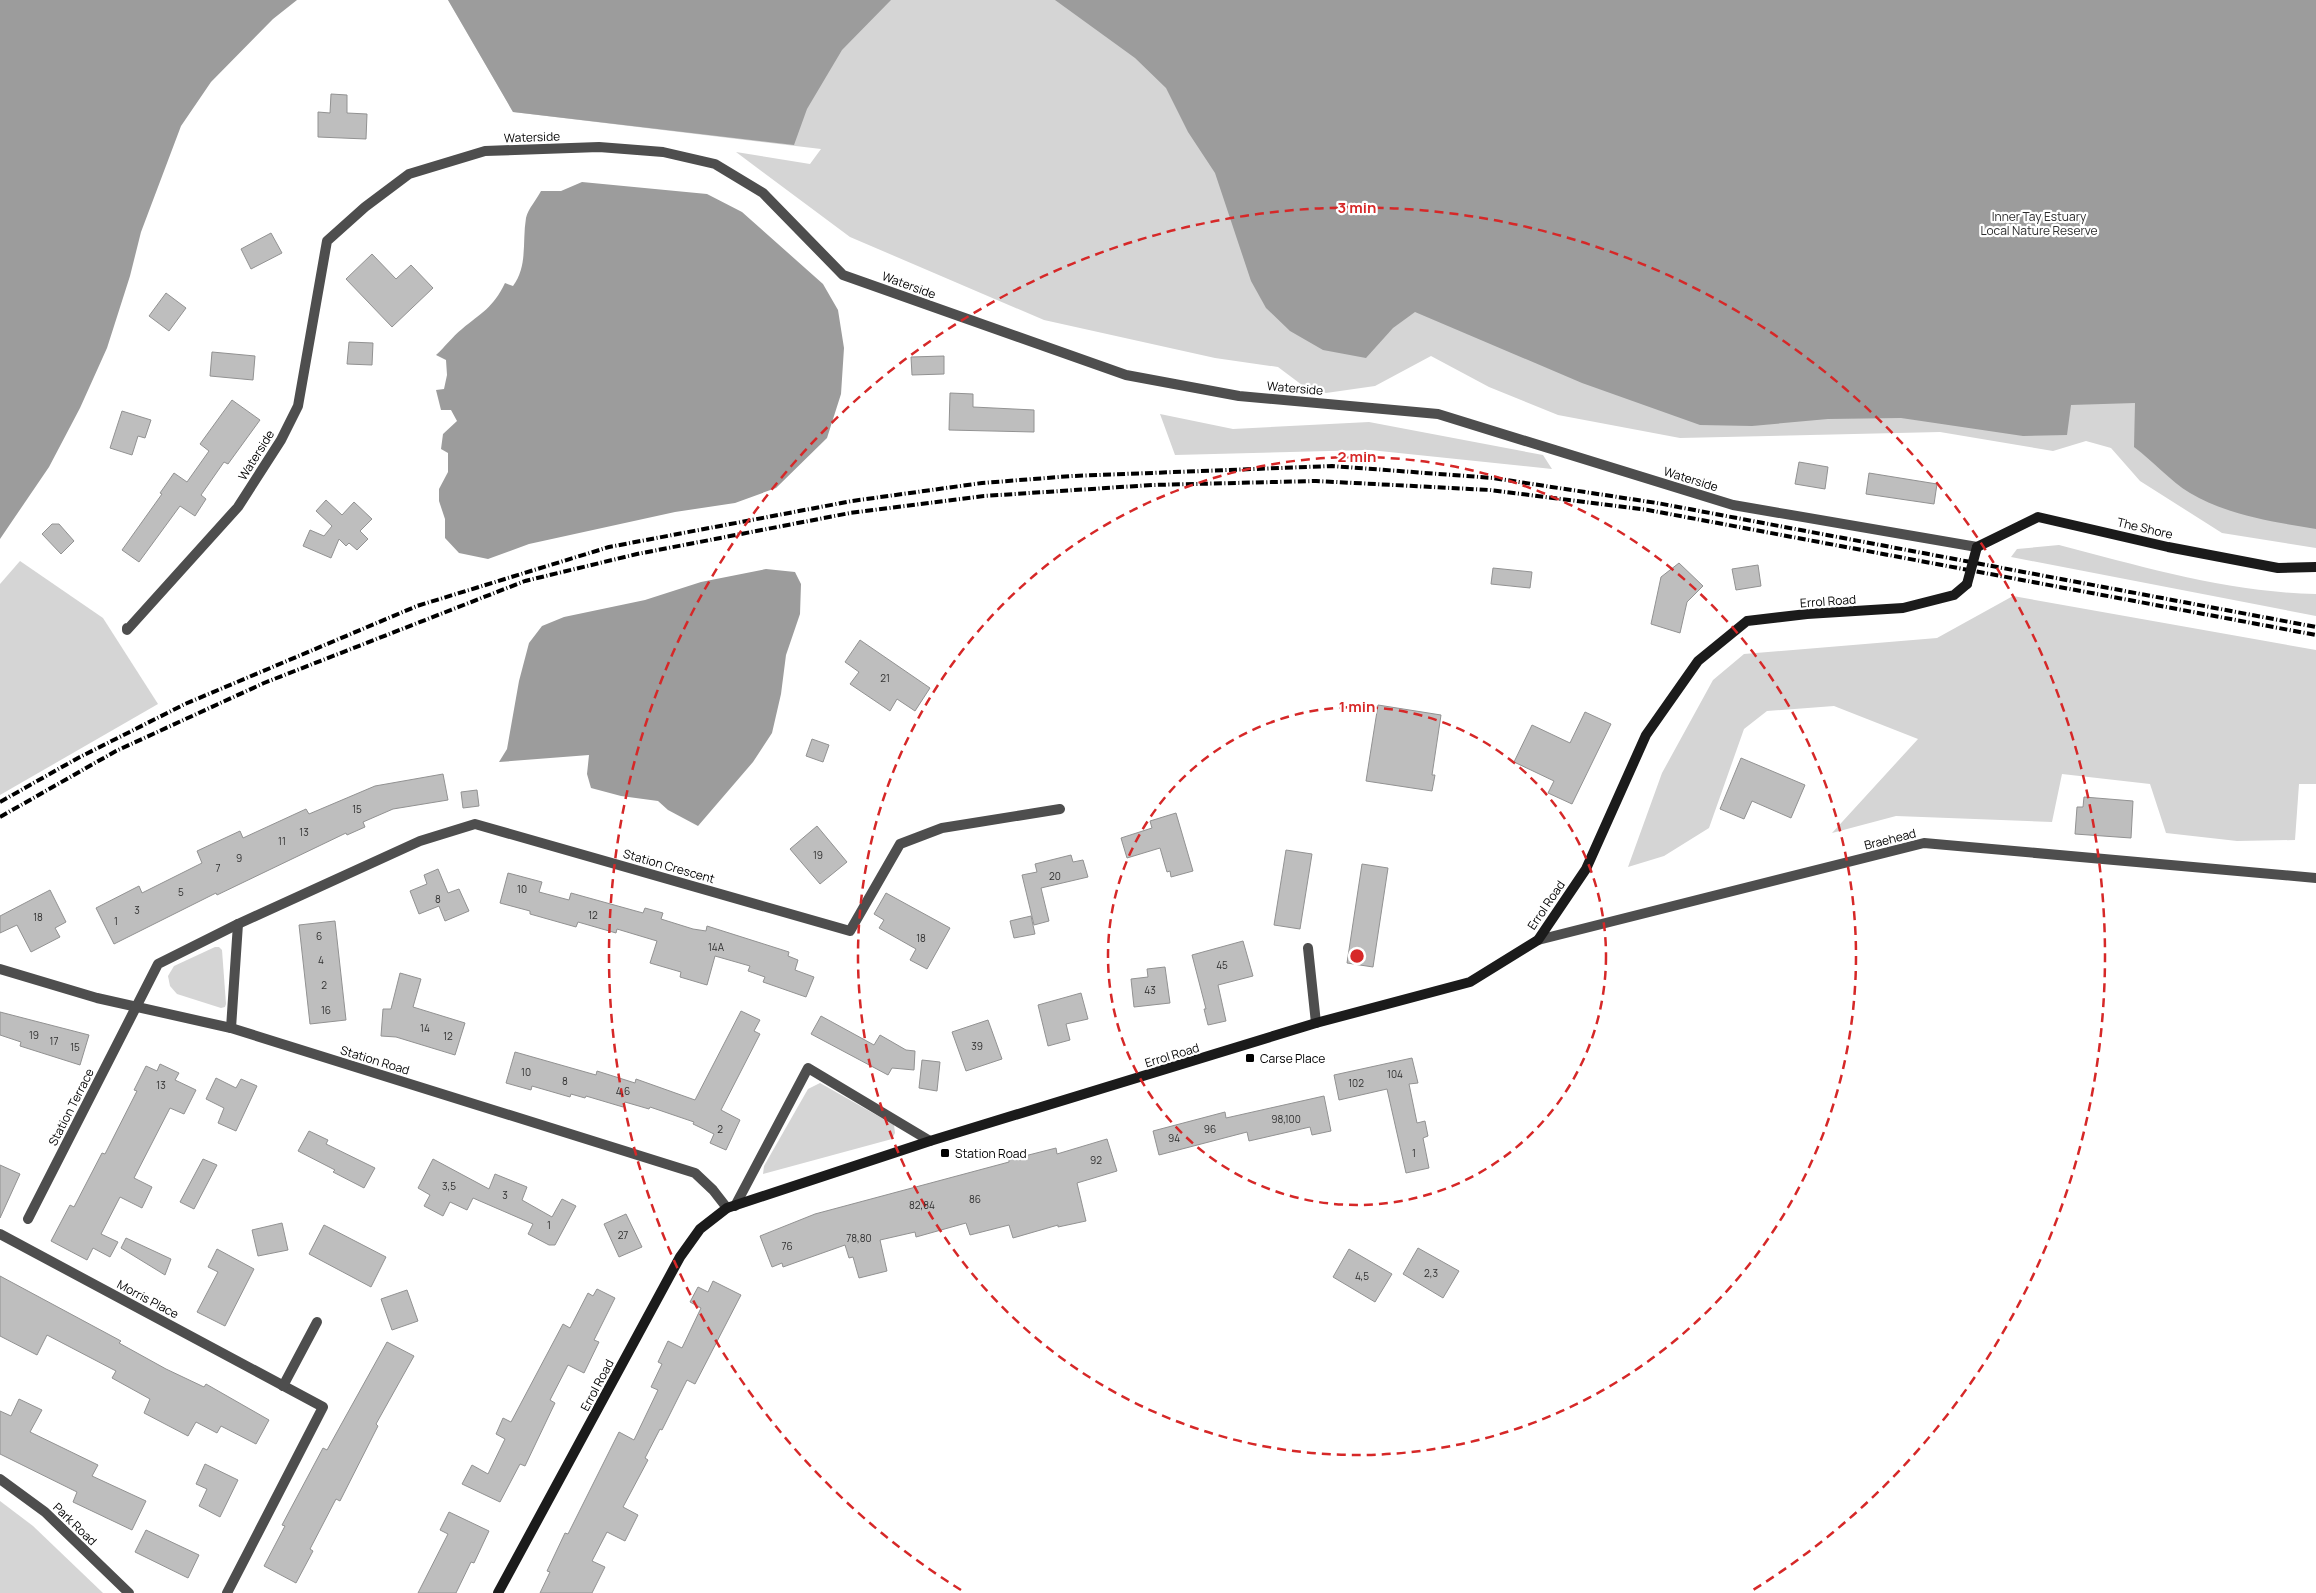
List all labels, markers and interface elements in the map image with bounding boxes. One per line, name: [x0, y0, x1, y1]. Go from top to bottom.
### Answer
street label: Waterside: [504, 128, 560, 146]
text: 3 min: [1338, 197, 1376, 218]
park label: Inner Tay Estuary Local Nature Reserve: [1980, 208, 2098, 239]
street label: Waterside: [880, 267, 938, 303]
street label: Waterside: [1266, 377, 1324, 399]
street label: Waterside: [234, 427, 278, 483]
text: 2 min: [1337, 446, 1377, 467]
street label: Waterside: [1662, 463, 1720, 495]
street label: The Shore: [2116, 513, 2174, 543]
street label: Errol Road: [1799, 591, 1857, 611]
house number: 21: [880, 671, 890, 685]
text: 1 min: [1339, 696, 1375, 717]
house number: 15: [352, 802, 362, 816]
street label: Braehead: [1862, 824, 1918, 854]
house number: 13: [299, 825, 309, 839]
house number: 11: [278, 834, 286, 848]
street label: Station Crescent: [621, 845, 717, 887]
house number: 19: [813, 848, 823, 862]
house number: 9: [236, 851, 242, 865]
house number: 7: [215, 861, 221, 875]
house number: 20: [1049, 869, 1061, 883]
street label: Errol Road: [1523, 877, 1569, 933]
house number: 10: [517, 882, 527, 896]
house number: 5: [178, 885, 184, 899]
house number: 8: [435, 892, 441, 906]
house number: 3: [134, 903, 140, 917]
house number: 12: [588, 908, 598, 922]
house number: 18: [33, 910, 43, 924]
house number: 1: [114, 914, 118, 928]
house number: 6: [316, 929, 322, 943]
house number: 18: [916, 931, 926, 945]
house number: 14A: [708, 940, 725, 954]
centre of rings: [1348, 947, 1366, 965]
house number: 4: [318, 953, 324, 967]
house number: 45: [1216, 958, 1228, 972]
house number: 2: [321, 978, 327, 992]
house number: 43: [1144, 983, 1156, 997]
house number: 16: [321, 1003, 331, 1017]
house number: 14: [420, 1021, 430, 1035]
house number: 19: [29, 1028, 39, 1042]
house number: 12: [443, 1029, 453, 1043]
house number: 17: [50, 1034, 58, 1048]
house number: 39: [971, 1039, 983, 1053]
street label: Errol Road: [1143, 1039, 1201, 1071]
house number: 15: [70, 1040, 80, 1054]
street label: Station Road: [338, 1041, 412, 1079]
place label: Carse Place: [1260, 1050, 1325, 1067]
marker: Carse Place: [1244, 1052, 1256, 1064]
street label: Station Terrace: [44, 1065, 98, 1149]
house number: 10: [521, 1065, 531, 1079]
house number: 104: [1387, 1067, 1403, 1081]
house number: 8: [562, 1074, 568, 1088]
house number: 102: [1348, 1076, 1364, 1090]
house number: 13: [156, 1078, 166, 1092]
house number: 4,6: [616, 1084, 630, 1098]
house number: 98,100: [1271, 1112, 1301, 1126]
house number: 2: [717, 1122, 723, 1136]
house number: 96: [1204, 1122, 1216, 1136]
house number: 94: [1168, 1131, 1180, 1145]
place label: Station Road: [955, 1145, 1027, 1162]
house number: 1: [1412, 1146, 1416, 1160]
marker: Station Road: [939, 1147, 951, 1159]
house number: 92: [1090, 1153, 1102, 1167]
house number: 3,5: [442, 1179, 456, 1193]
house number: 3: [502, 1188, 508, 1202]
house number: 86: [969, 1192, 981, 1206]
house number: 82,84: [909, 1198, 935, 1212]
house number: 1: [547, 1218, 551, 1232]
house number: 27: [618, 1228, 628, 1242]
house number: 78,80: [846, 1231, 872, 1245]
house number: 76: [781, 1239, 793, 1253]
house number: 2,3: [1424, 1266, 1438, 1280]
house number: 4,5: [1355, 1269, 1369, 1283]
street label: Morris Place: [114, 1276, 182, 1322]
street label: Errol Road: [576, 1356, 618, 1414]
street label: Park Road: [49, 1499, 101, 1549]

